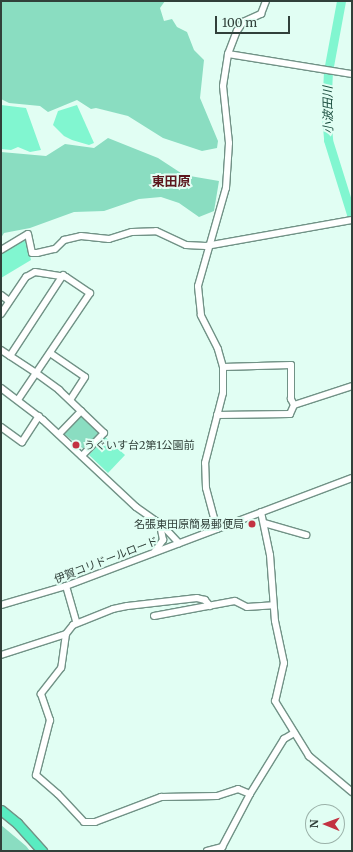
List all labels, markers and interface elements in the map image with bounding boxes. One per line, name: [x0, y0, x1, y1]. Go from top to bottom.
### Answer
scale bar: [217, 8, 292, 34]
text: 100 m: [222, 15, 257, 30]
water label: 小波田川: [320, 86, 336, 134]
district label: 東田原: [152, 174, 190, 190]
place label: うぐいす台2第1公園前: [84, 438, 195, 452]
marker: うぐいす台2第1公園前: [71, 440, 81, 450]
place label: 名張東田原簡易郵便局: [134, 517, 244, 531]
marker: 名張東田原簡易郵便局: [247, 519, 257, 529]
street label: 伊賀コリドールロード: [52, 534, 160, 586]
north arrow: [305, 804, 345, 844]
text: N: [307, 819, 321, 828]

